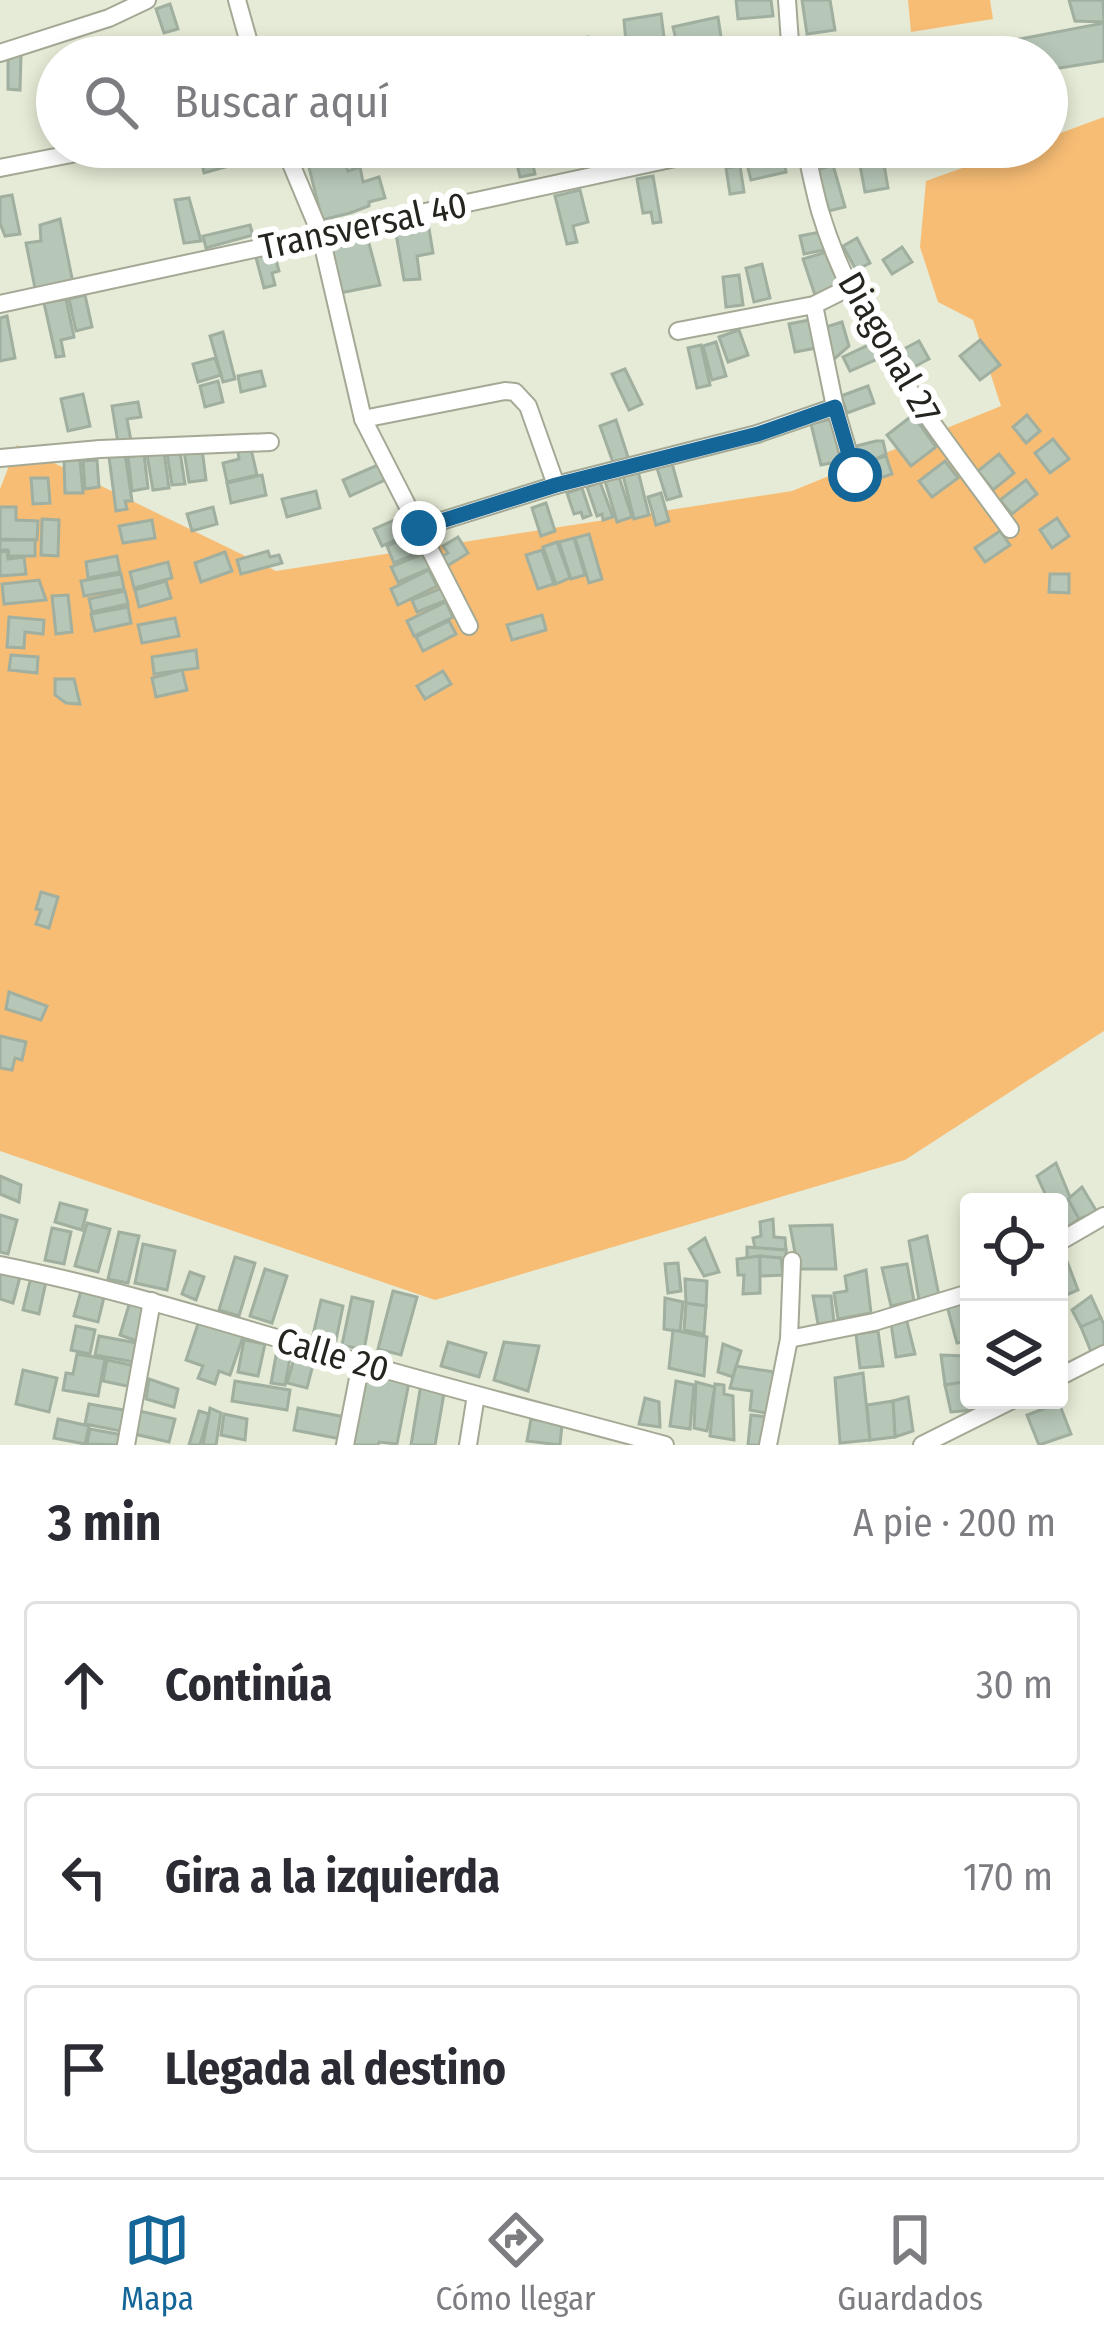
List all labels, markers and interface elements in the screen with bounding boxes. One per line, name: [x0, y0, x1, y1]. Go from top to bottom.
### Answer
search box: [36, 36, 1068, 168]
icon: search: [78, 69, 144, 135]
text: Buscar aquí: [174, 75, 390, 129]
street label: Transversal 40: [256, 183, 471, 269]
street label: Diagonal 27: [828, 264, 950, 431]
route start: [828, 448, 882, 502]
route end: [392, 501, 446, 555]
map controls: [960, 1193, 1068, 1409]
button: locate: [960, 1193, 1068, 1301]
button: layers: [960, 1301, 1068, 1409]
street label: Calle 20: [271, 1318, 394, 1392]
text: 3 min: [48, 1492, 162, 1554]
text: A pie · 200 m: [853, 1500, 1056, 1546]
icon: ahead: [51, 1652, 117, 1718]
text: Continúa: [165, 1658, 332, 1712]
text: 30 m: [976, 1662, 1053, 1708]
icon: left: [51, 1844, 117, 1910]
text: Gira a la izquierda: [165, 1850, 500, 1904]
text: 170 m: [963, 1854, 1053, 1900]
icon: arrive: [51, 2036, 117, 2102]
text: Llegada al destino: [165, 2042, 506, 2096]
tab: Mapa: [121, 2207, 194, 2319]
tab: Cómo llegar: [436, 2207, 596, 2319]
tab: Guardados: [837, 2207, 983, 2319]

